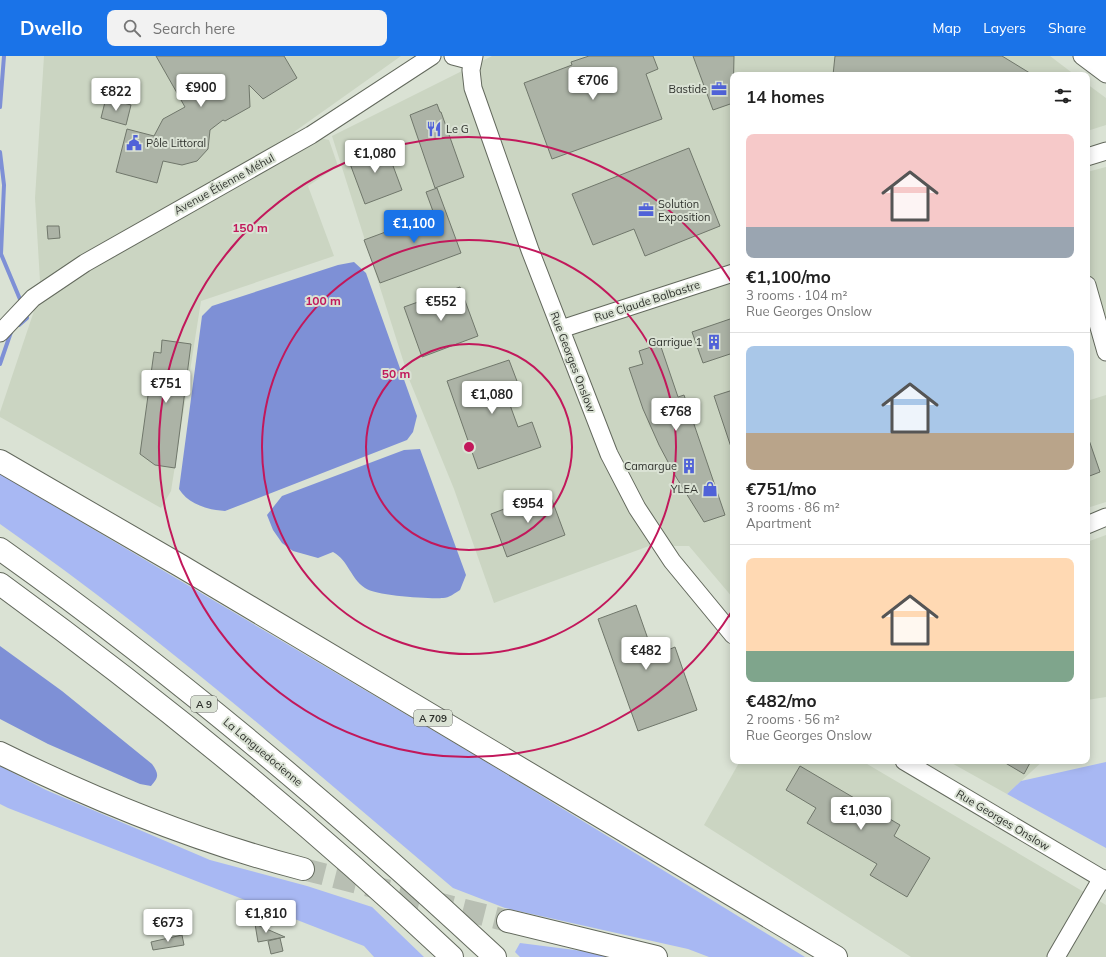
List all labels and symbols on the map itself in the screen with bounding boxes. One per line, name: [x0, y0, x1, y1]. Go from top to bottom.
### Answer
pin: €706: [569, 67, 617, 101]
pin: €900: [177, 74, 225, 108]
pin: €822: [92, 78, 140, 112]
office icon: Bastide: [710, 80, 728, 98]
place label: Bastide: [668, 82, 707, 96]
restaurant icon: Le G: [425, 120, 443, 138]
place label: Le G: [446, 122, 469, 136]
public building icon: Pôle Littoral: [125, 134, 143, 152]
place label: Pôle Littoral: [146, 136, 206, 150]
pin: €1,080: [342, 140, 408, 174]
street label: Avenue Étienne Méhul: [171, 151, 277, 217]
place label: Solution Exposition: [658, 197, 711, 224]
office icon: Solution Exposition: [637, 201, 655, 219]
pin: €1,100: [381, 210, 447, 244]
text: 150 m: [232, 220, 268, 235]
street label: Rue Claude Balbastre: [592, 277, 702, 325]
pin: €552: [417, 288, 465, 322]
text: 100 m: [305, 293, 341, 308]
street label: Rue Georges Onslow: [547, 310, 599, 415]
building icon: Garrigue 1: [705, 333, 723, 351]
place label: Garrigue 1: [648, 335, 702, 349]
text: 50 m: [382, 366, 410, 381]
pin: €751: [142, 370, 190, 404]
pin: €1,080: [459, 381, 525, 415]
pin: €768: [652, 398, 700, 432]
centre of rings: [462, 440, 476, 454]
building icon: Camargue: [680, 457, 698, 475]
place label: Camargue: [624, 459, 677, 473]
shop icon: YLEA: [701, 480, 719, 498]
place label: YLEA: [670, 482, 698, 496]
pin: €954: [504, 490, 552, 524]
pin: €482: [622, 637, 670, 671]
road number: A 9: [191, 696, 217, 712]
road number: A 709: [414, 710, 452, 726]
street label: La Languedocienne: [220, 715, 306, 789]
street label: Rue Georges Onslow: [954, 787, 1053, 854]
pin: €1,030: [828, 797, 894, 831]
pin: €1,810: [233, 900, 299, 934]
pin: €673: [144, 909, 192, 943]

